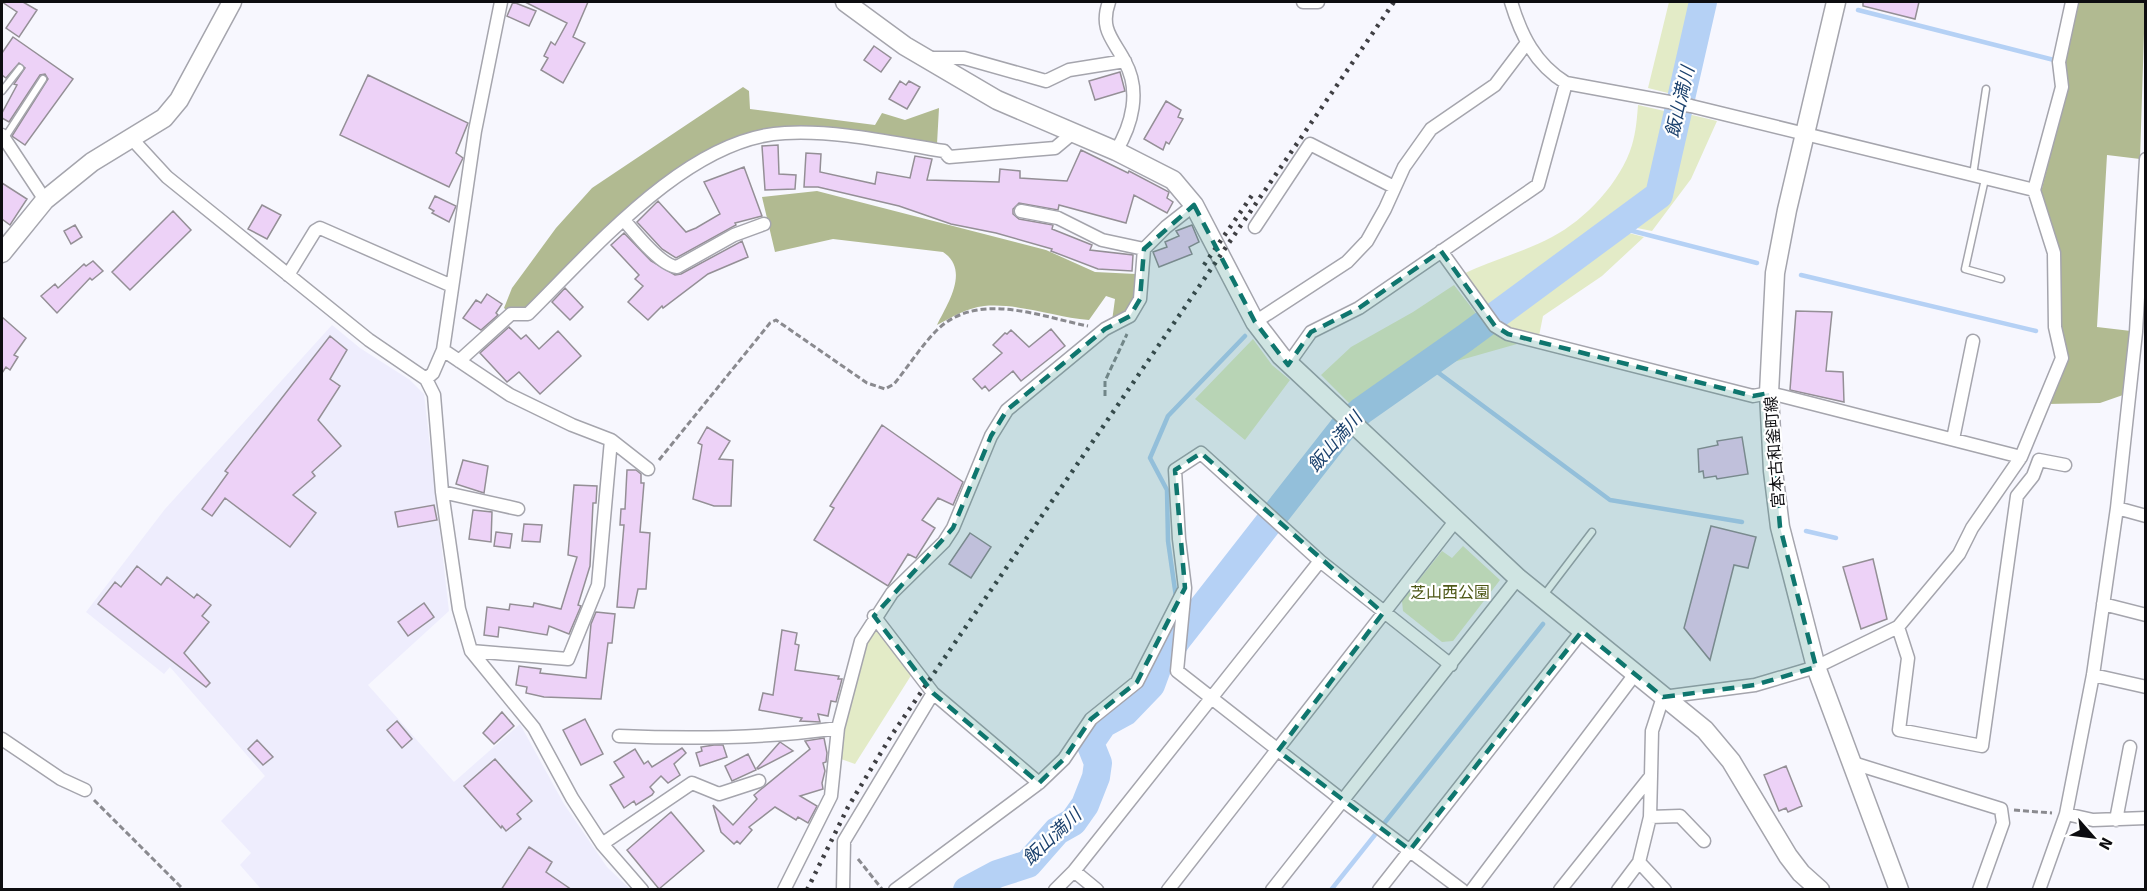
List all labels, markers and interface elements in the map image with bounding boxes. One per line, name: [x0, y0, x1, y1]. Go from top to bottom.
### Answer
water label: 飯山満川: [1661, 62, 1699, 140]
street label: 宮本古和釜町線: [1761, 395, 1789, 508]
water label: 飯山満川: [1303, 406, 1368, 476]
park label: 芝山西公園: [1410, 583, 1490, 603]
water label: 飯山満川: [1018, 803, 1087, 870]
north arrow: [2063, 807, 2123, 867]
text: N: [2094, 834, 2117, 853]

